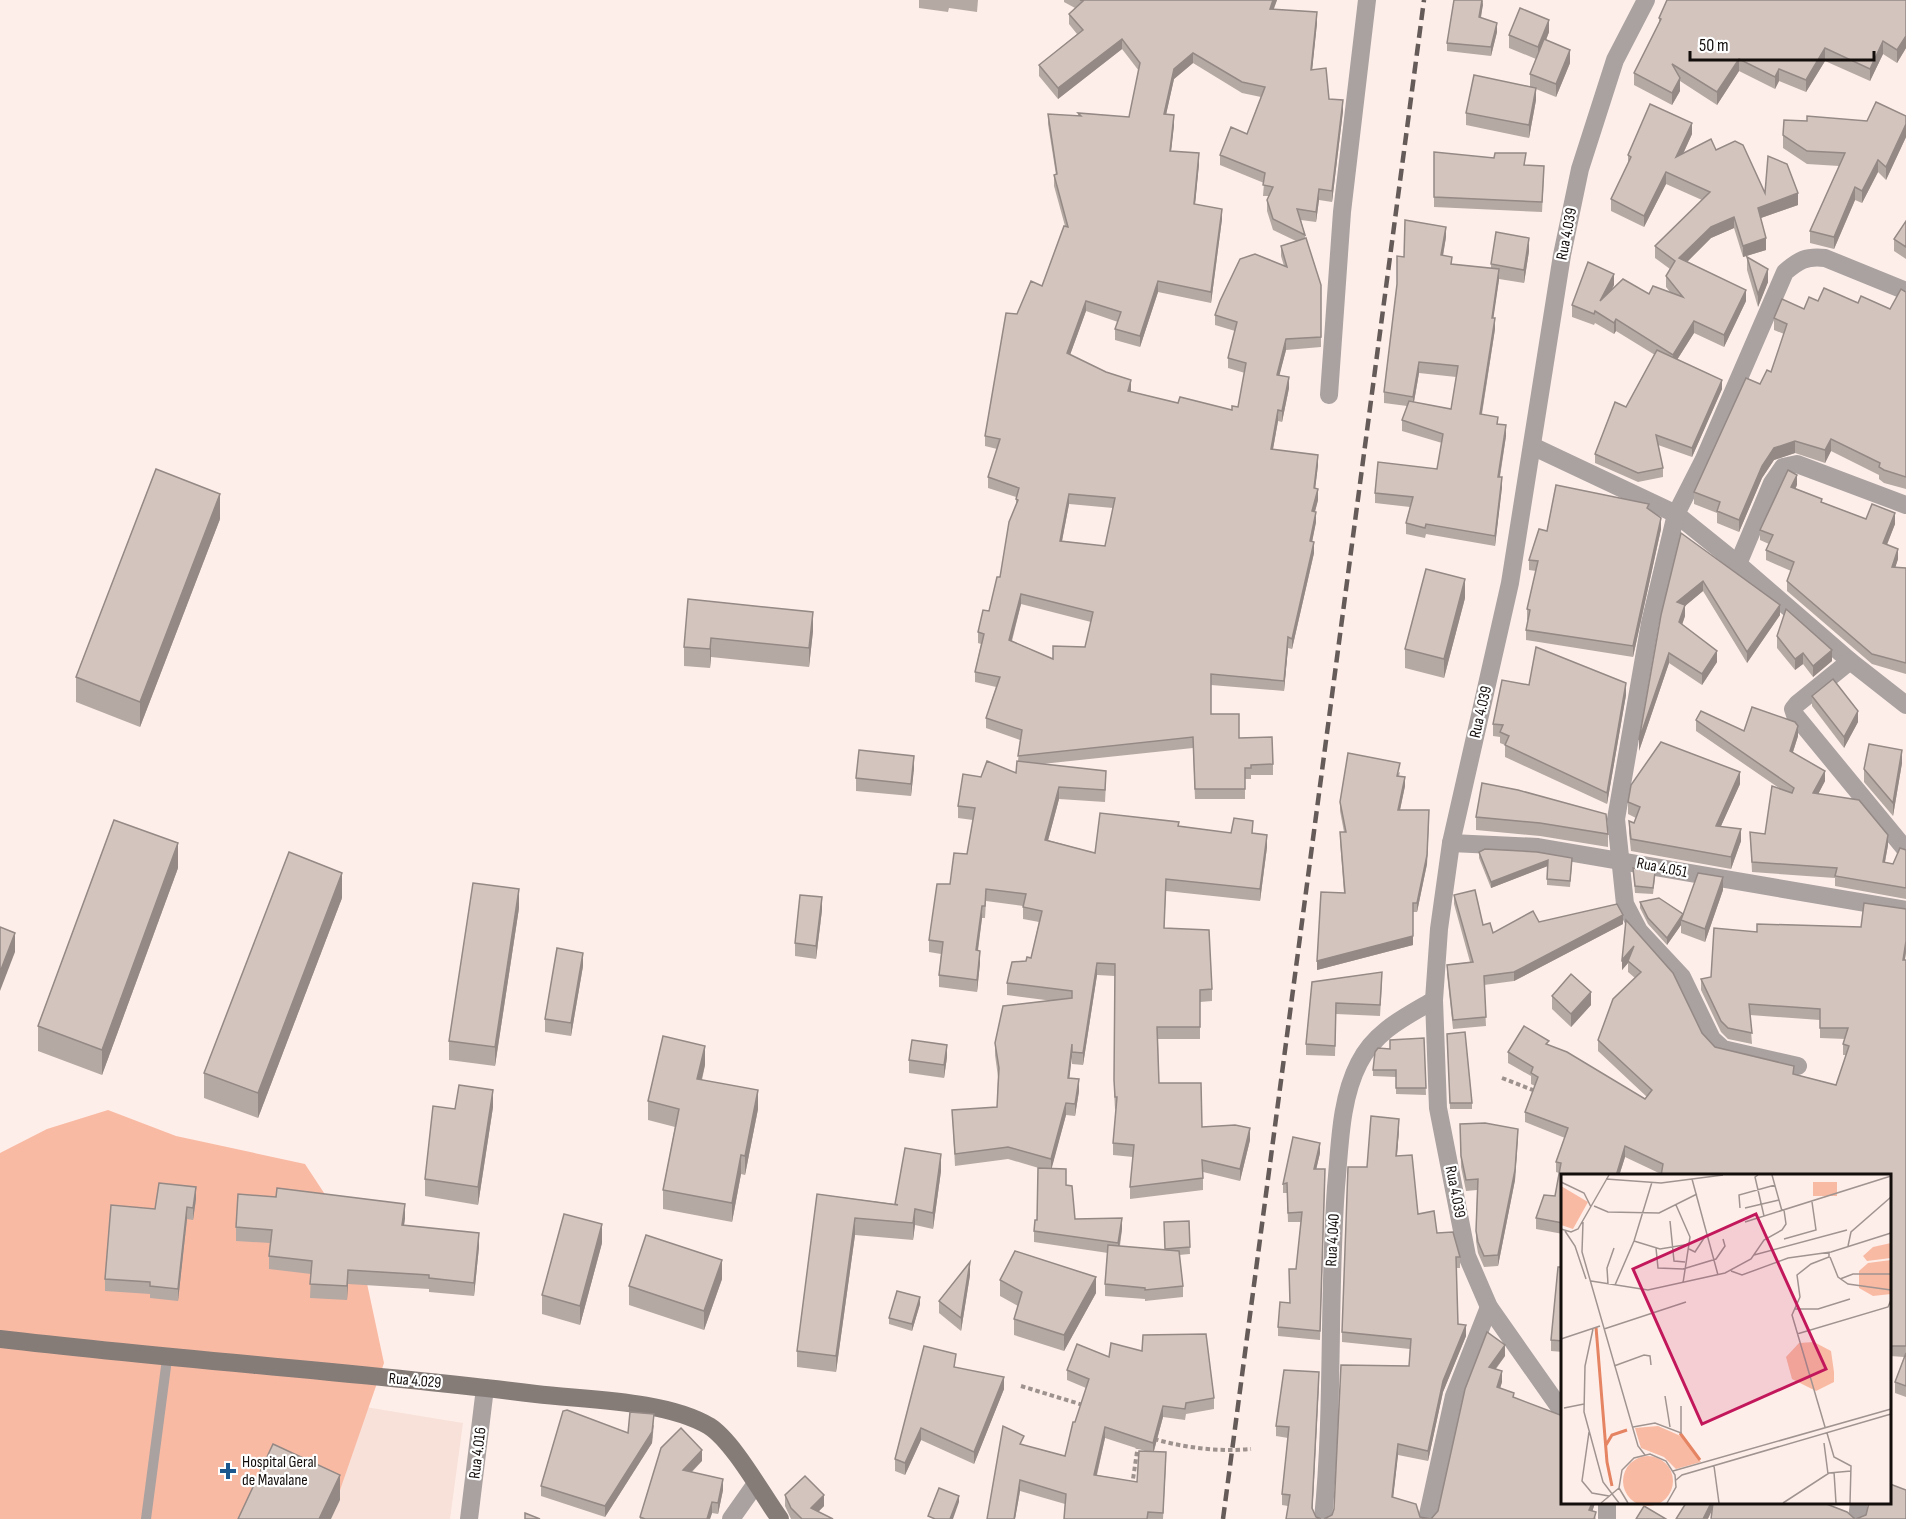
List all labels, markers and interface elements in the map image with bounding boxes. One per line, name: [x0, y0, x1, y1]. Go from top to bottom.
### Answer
scale bar: [1690, 24, 1874, 62]
text: 50 m: [1699, 35, 1729, 56]
street label: Rua 4.039: [1553, 206, 1581, 262]
street label: Rua 4.039: [1466, 684, 1496, 740]
street label: Rua 4.051: [1635, 854, 1689, 882]
street label: Rua 4.039: [1441, 1164, 1469, 1220]
inset map: [1561, 1174, 1891, 1504]
street label: Rua 4.040: [1322, 1213, 1344, 1267]
street label: Rua 4.029: [388, 1369, 442, 1393]
street label: Rua 4.016: [465, 1426, 491, 1480]
place label: Hospital Geral de Mavalane: [242, 1453, 317, 1490]
marker: Hospital Geral de Mavalane: [219, 1462, 237, 1480]

